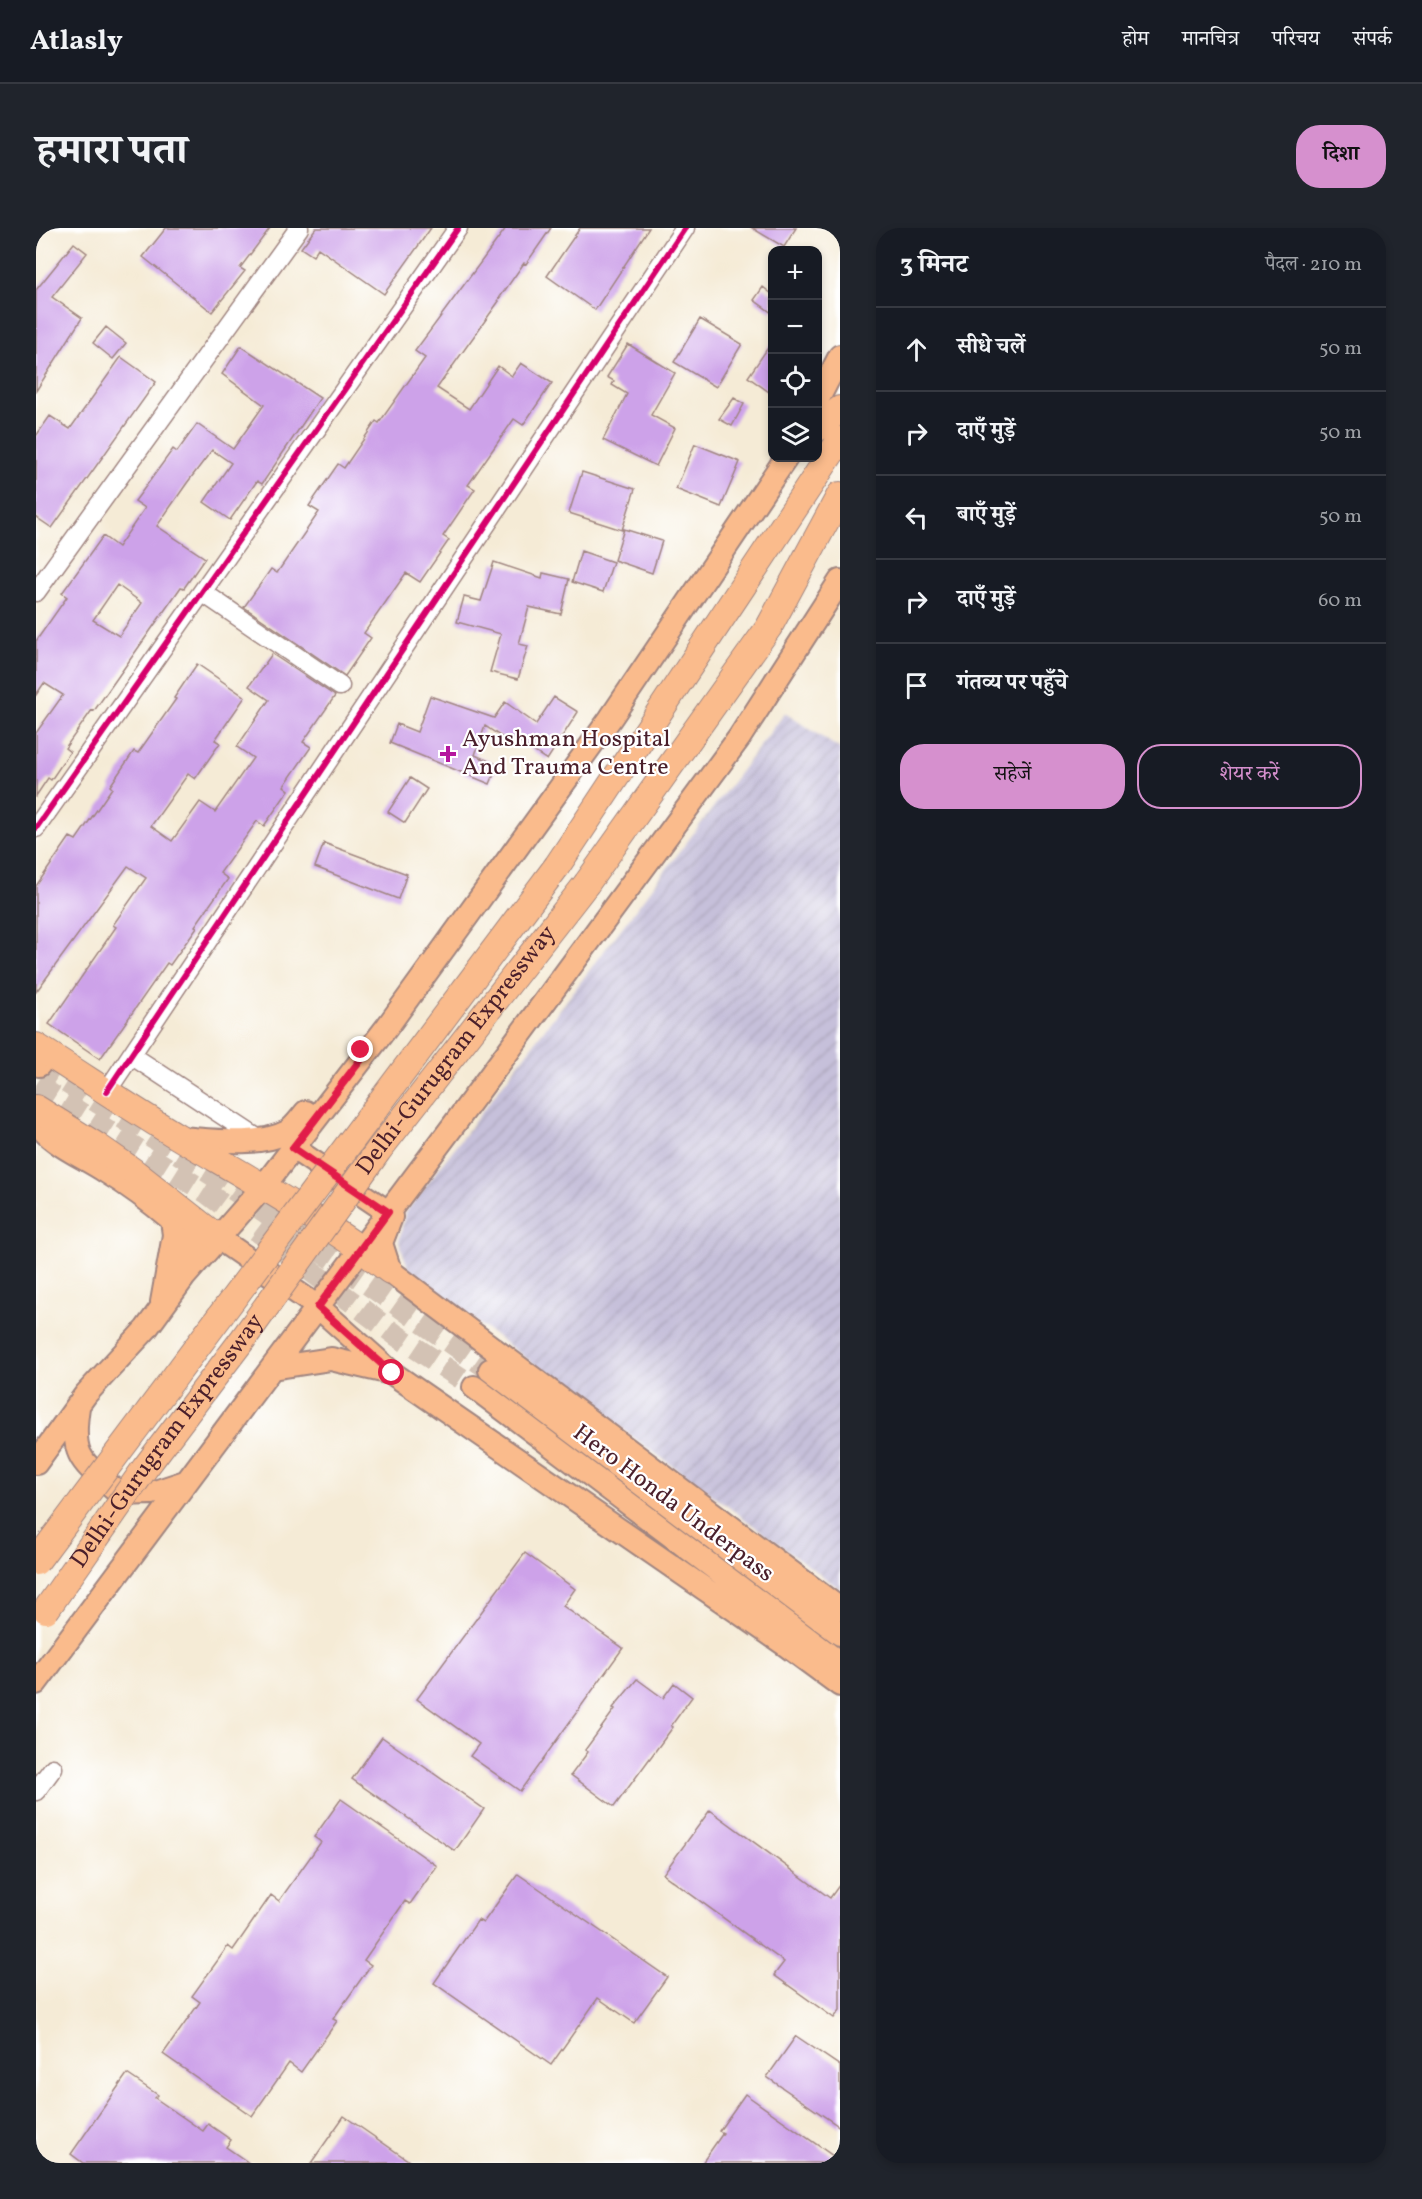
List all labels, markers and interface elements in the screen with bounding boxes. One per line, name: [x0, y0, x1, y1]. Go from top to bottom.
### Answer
text: Atlasly: [30, 22, 123, 61]
text: होम: [1122, 25, 1149, 54]
text: मानचित्र: [1182, 25, 1239, 54]
text: परिचय: [1272, 25, 1320, 54]
text: संपर्क: [1353, 25, 1392, 54]
text: हमारा पता: [36, 123, 187, 182]
button: दिशा: [1296, 125, 1386, 188]
map controls: [768, 246, 822, 462]
button: +: [768, 246, 822, 300]
text: 3 मिनट: [900, 247, 968, 283]
text: पैदल · 210 m: [1265, 251, 1362, 279]
button: −: [768, 300, 822, 354]
text: सीधे चलें: [957, 332, 1025, 363]
icon: ahead: [900, 333, 933, 366]
text: 50 m: [1319, 335, 1362, 363]
button: locate: [768, 354, 822, 408]
button: layers: [768, 408, 822, 462]
text: दाएँ मुड़ें: [957, 416, 1015, 447]
icon: right: [900, 417, 933, 450]
text: 50 m: [1319, 419, 1362, 447]
text: बाएँ मुड़ें: [957, 500, 1016, 531]
icon: left: [900, 501, 933, 534]
text: 50 m: [1319, 503, 1362, 531]
text: दाएँ मुड़ें: [957, 584, 1015, 615]
icon: right: [900, 585, 933, 618]
text: 60 m: [1318, 587, 1362, 615]
text: गंतव्य पर पहुँचे: [957, 668, 1068, 699]
icon: arrive: [900, 669, 933, 702]
place label: Ayushman Hospital And Trauma Centre: [462, 723, 671, 785]
button: सहेजें: [900, 744, 1125, 809]
button: शेयर करें: [1137, 744, 1362, 809]
marker: Ayushman Hospital And Trauma Centre: [439, 745, 457, 763]
street label: Delhi-Gurugram Expressway: [349, 918, 565, 1183]
route end: [347, 1036, 373, 1062]
street label: Delhi-Gurugram Expressway: [63, 1307, 273, 1576]
route start: [378, 1359, 404, 1385]
street label: Hero Honda Underpass: [565, 1417, 781, 1591]

